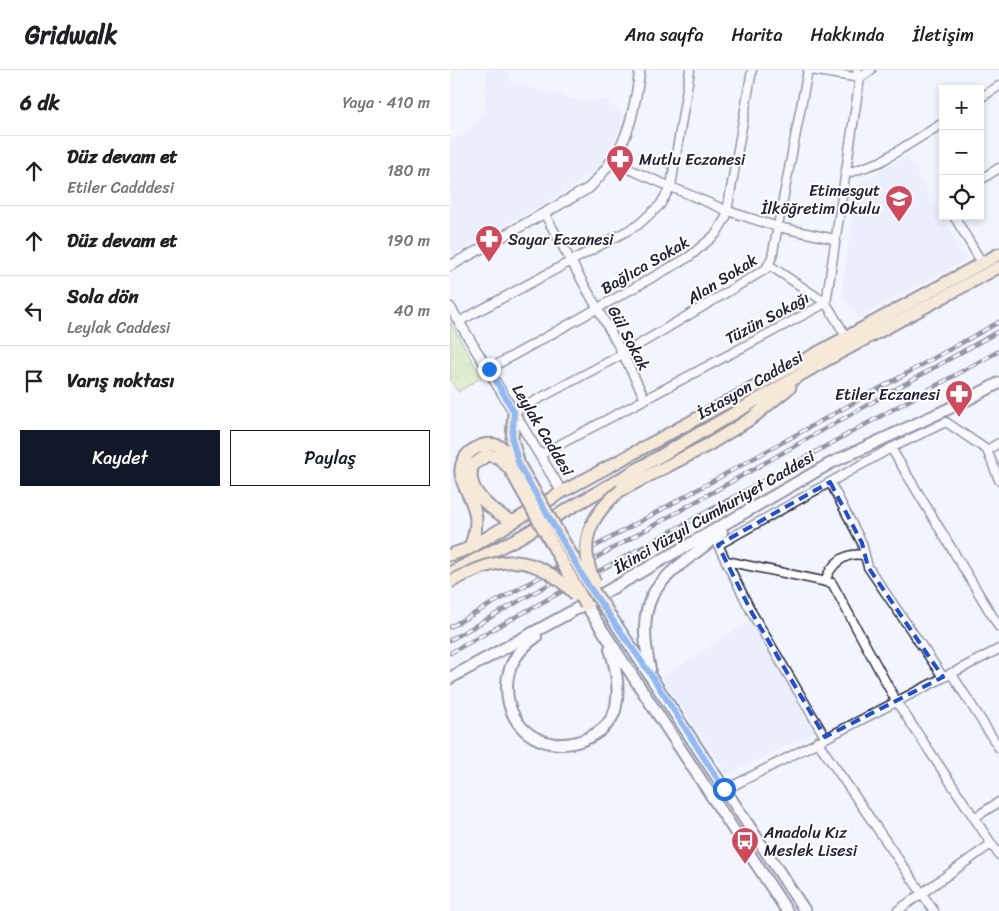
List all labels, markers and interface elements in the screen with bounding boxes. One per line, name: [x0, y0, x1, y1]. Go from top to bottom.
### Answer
text: Gridwalk: [25, 14, 117, 56]
text: Ana sayfa: [625, 19, 703, 51]
text: Harita: [731, 19, 782, 51]
text: Hakkında: [810, 19, 885, 51]
text: İletişim: [913, 19, 974, 51]
text: 6 dk: [20, 84, 60, 122]
map controls: [939, 85, 984, 220]
button: +: [939, 85, 984, 130]
text: Yaya · 410 m: [342, 88, 430, 117]
button: −: [939, 130, 984, 175]
text: Düz devam et: [67, 140, 178, 173]
pharmacy icon: Mutlu Eczanesi: [605, 144, 635, 183]
place label: Mutlu Eczanesi: [639, 145, 746, 174]
text: 180 m: [387, 156, 430, 185]
icon: ahead: [20, 157, 48, 185]
text: Etiler Cadddesi: [67, 173, 174, 202]
button: locate: [939, 175, 984, 220]
place label: Etimesgut İlköğretim Okulu: [760, 176, 880, 223]
school or university icon: Etimesgut İlköğretim Okulu: [884, 184, 914, 223]
text: Düz devam et: [67, 224, 178, 257]
pharmacy icon: Sayar Eczanesi: [474, 224, 504, 263]
place label: Sayar Eczanesi: [508, 225, 614, 254]
text: 190 m: [387, 226, 430, 255]
icon: ahead: [20, 227, 48, 255]
street label: Bağlıca Sokak: [595, 228, 695, 302]
street label: Alan Sokak: [680, 245, 764, 313]
text: Sola dön: [67, 280, 138, 313]
street label: Tüzün Sokağı: [719, 284, 815, 352]
text: 40 m: [393, 296, 430, 325]
icon: left: [20, 297, 48, 325]
street label: Gül Sokak: [600, 300, 658, 376]
text: Leylak Caddesi: [67, 313, 170, 342]
street label: İstasyon Caddesi: [690, 342, 809, 428]
route end: [478, 358, 501, 381]
text: Varış noktası: [67, 364, 174, 397]
icon: arrive: [20, 367, 48, 395]
street label: Leylak Caddesi: [504, 378, 582, 482]
pharmacy icon: Etiler Eczanesi: [944, 379, 974, 418]
place label: Etiler Eczanesi: [835, 380, 941, 409]
button: Kaydet: [20, 430, 220, 486]
button: Paylaş: [230, 430, 430, 486]
street label: İkinci Yüzyıl Cumhuriyet Caddesi: [607, 442, 821, 582]
route start: [713, 778, 736, 801]
place label: Anadolu Kız Meslek Lisesi: [763, 818, 858, 865]
bus stop icon: Anadolu Kız Meslek Lisesi: [730, 826, 760, 865]

